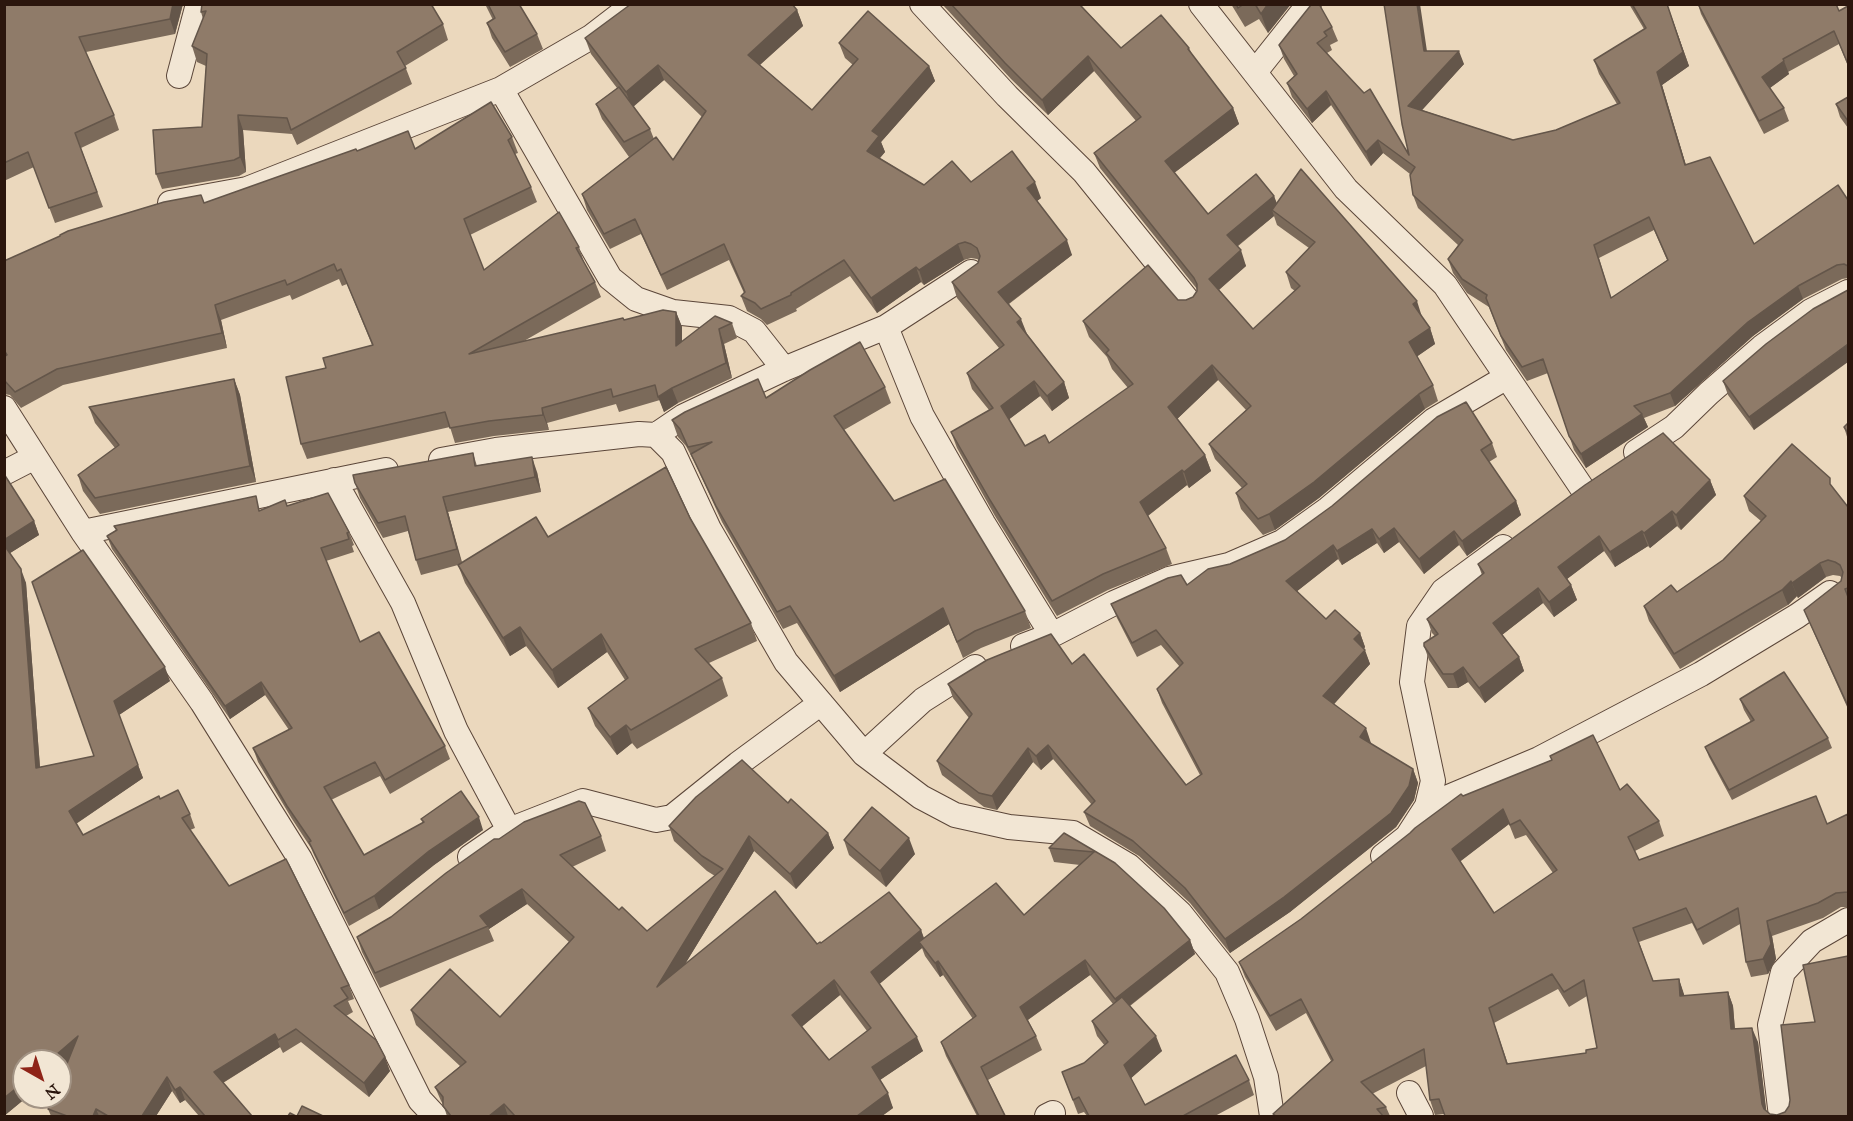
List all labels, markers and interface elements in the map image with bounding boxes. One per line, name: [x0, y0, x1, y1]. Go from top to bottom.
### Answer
north arrow: [12, 1049, 72, 1109]
text: N: [41, 1080, 64, 1103]

